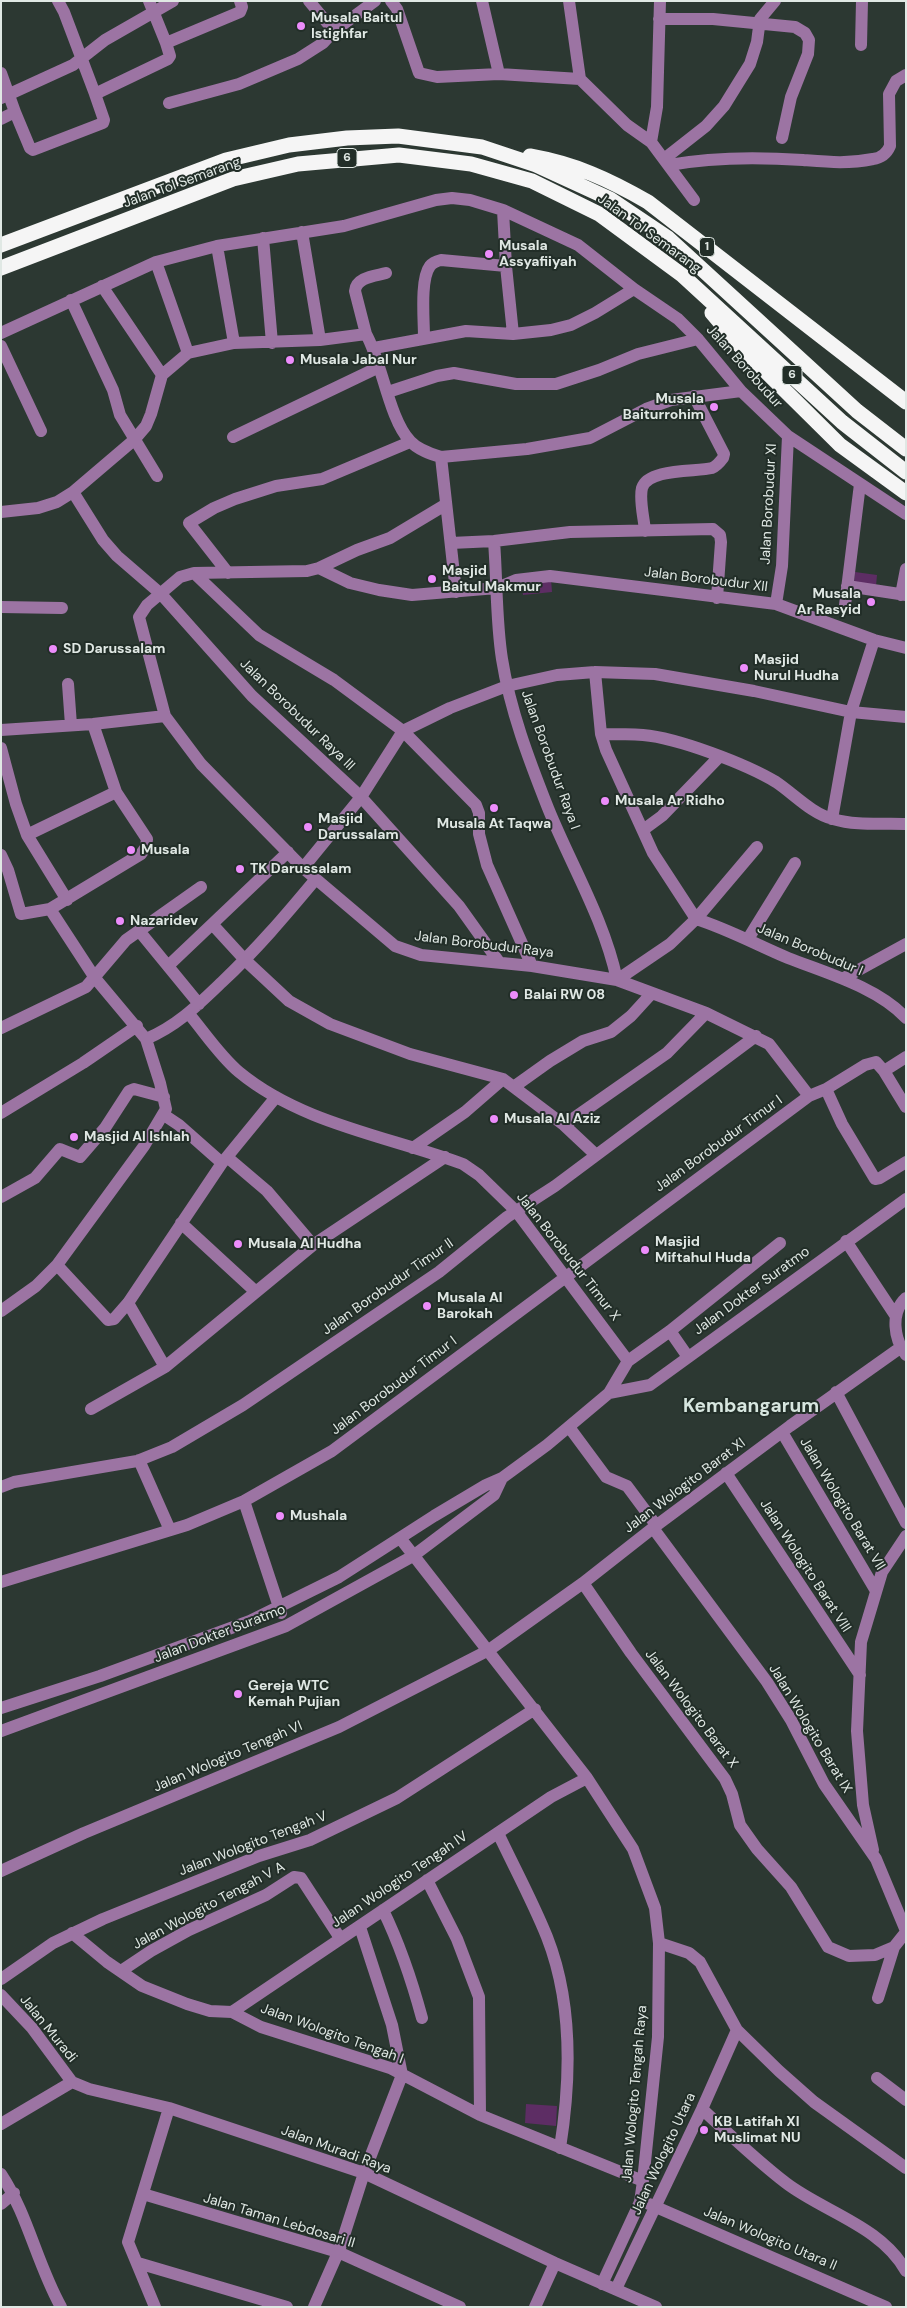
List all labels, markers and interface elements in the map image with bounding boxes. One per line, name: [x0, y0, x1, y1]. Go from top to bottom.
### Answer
place label: Musala Baitul Istighfar: [311, 10, 402, 42]
marker: Musala Baitul Istighfar: [295, 20, 307, 32]
road number: 6: [337, 148, 357, 168]
street label: Jalan Tol Semarang: [121, 154, 243, 212]
street label: Jalan Tol Semarang: [594, 191, 704, 277]
place label: Musala Assyafiiyah: [499, 238, 577, 270]
road number: 1: [700, 238, 714, 256]
marker: Musala Assyafiiyah: [483, 248, 495, 260]
street label: Jalan Borobudur: [702, 322, 786, 412]
place label: Musala Jabal Nur: [300, 352, 417, 368]
marker: Musala Jabal Nur: [284, 354, 296, 366]
road number: 6: [782, 366, 802, 384]
place label: Musala Baiturrohim: [623, 391, 704, 424]
marker: Musala Baiturrohim: [708, 401, 720, 413]
street label: Jalan Borobudur XI: [757, 443, 781, 565]
place label: Masjid Baitul Makmur: [442, 563, 541, 596]
street label: Jalan Borobudur XII: [643, 564, 769, 596]
marker: Masjid Baitul Makmur: [426, 573, 438, 585]
place label: Musala Ar Rasyid: [797, 586, 861, 618]
marker: Musala Ar Rasyid: [865, 596, 877, 608]
place label: SD Darussalam: [63, 641, 165, 657]
marker: SD Darussalam: [47, 643, 59, 655]
place label: Masjid Nurul Hudha: [754, 652, 839, 684]
street label: Jalan Borobudur Raya III: [236, 656, 358, 774]
marker: Masjid Nurul Hudha: [738, 662, 750, 674]
street label: Jalan Borobudur Raya I: [517, 688, 583, 832]
place label: Musala Ar Ridho: [615, 793, 725, 809]
marker: Musala Ar Ridho: [599, 795, 611, 807]
marker: Musala At Taqwa: [488, 802, 500, 814]
place label: Masjid Darussalam: [318, 811, 399, 844]
place label: Musala At Taqwa: [437, 816, 551, 832]
marker: Masjid Darussalam: [302, 821, 314, 833]
place label: Musala: [141, 842, 190, 858]
marker: Musala: [125, 844, 137, 856]
place label: TK Darussalam: [250, 861, 351, 877]
marker: TK Darussalam: [234, 863, 246, 875]
place label: Nazaridev: [130, 913, 198, 929]
marker: Nazaridev: [114, 915, 126, 927]
street label: Jalan Borobudur I: [755, 920, 865, 980]
street label: Jalan Borobudur Raya: [413, 928, 555, 962]
place label: Balai RW 08: [524, 987, 605, 1003]
marker: Balai RW 08: [508, 989, 520, 1001]
street label: Jalan Borobudur Timur I: [652, 1092, 786, 1196]
place label: Musala Al Aziz: [504, 1111, 600, 1127]
marker: Musala Al Aziz: [488, 1113, 500, 1125]
place label: Masjid Al Ishlah: [84, 1129, 190, 1145]
marker: Masjid Al Ishlah: [68, 1131, 80, 1143]
street label: Jalan Borobudur Timur X: [513, 1189, 623, 1325]
place label: Masjid Miftahul Huda: [655, 1234, 751, 1266]
street label: Jalan Borobudur Timur II: [319, 1235, 457, 1339]
place label: Musala Al Hudha: [248, 1236, 362, 1252]
marker: Musala Al Hudha: [232, 1238, 244, 1250]
street label: Jalan Dokter Suratmo: [691, 1243, 813, 1339]
marker: Masjid Miftahul Huda: [639, 1244, 651, 1256]
place label: Musala Al Barokah: [437, 1290, 503, 1322]
marker: Musala Al Barokah: [421, 1300, 433, 1312]
street label: Jalan Borobudur Timur I: [328, 1333, 460, 1439]
district label: Kembangarum: [683, 1396, 819, 1418]
street label: Jalan Wologito Barat XI: [621, 1435, 749, 1537]
street label: Jalan Wologito Barat VII: [796, 1435, 888, 1573]
street label: Jalan Wologito Barat VIII: [756, 1496, 854, 1636]
place label: Mushala: [290, 1508, 347, 1524]
marker: Mushala: [274, 1510, 286, 1522]
street label: Jalan Dokter Suratmo: [152, 1601, 288, 1667]
street label: Jalan Wologito Barat X: [641, 1646, 741, 1772]
street label: Jalan Wologito Barat IX: [765, 1661, 855, 1797]
place label: Gereja WTC Kemah Pujian: [248, 1678, 340, 1710]
marker: Gereja WTC Kemah Pujian: [232, 1688, 244, 1700]
street label: Jalan Wologito Tengah VI: [151, 1718, 305, 1796]
street label: Jalan Wologito Tengah V: [177, 1808, 329, 1880]
street label: Jalan Wologito Tengah IV: [329, 1828, 471, 1932]
street label: Jalan Wologito Tengah V A: [130, 1859, 288, 1953]
street label: Jalan Muradi: [16, 1992, 80, 2066]
street label: Jalan Wologito Tengah I: [258, 2000, 406, 2068]
street label: Jalan Wologito Tengah Raya: [619, 2005, 651, 2183]
street label: Jalan Wologito Utara: [628, 2090, 700, 2218]
place label: KB Latifah XI Muslimat NU: [714, 2114, 800, 2146]
street label: Jalan Muradi Raya: [279, 2122, 393, 2178]
marker: KB Latifah XI Muslimat NU: [698, 2124, 710, 2136]
street label: Jalan Taman Lebdosari II: [201, 2190, 357, 2252]
street label: Jalan Wologito Utara II: [701, 2203, 839, 2275]

